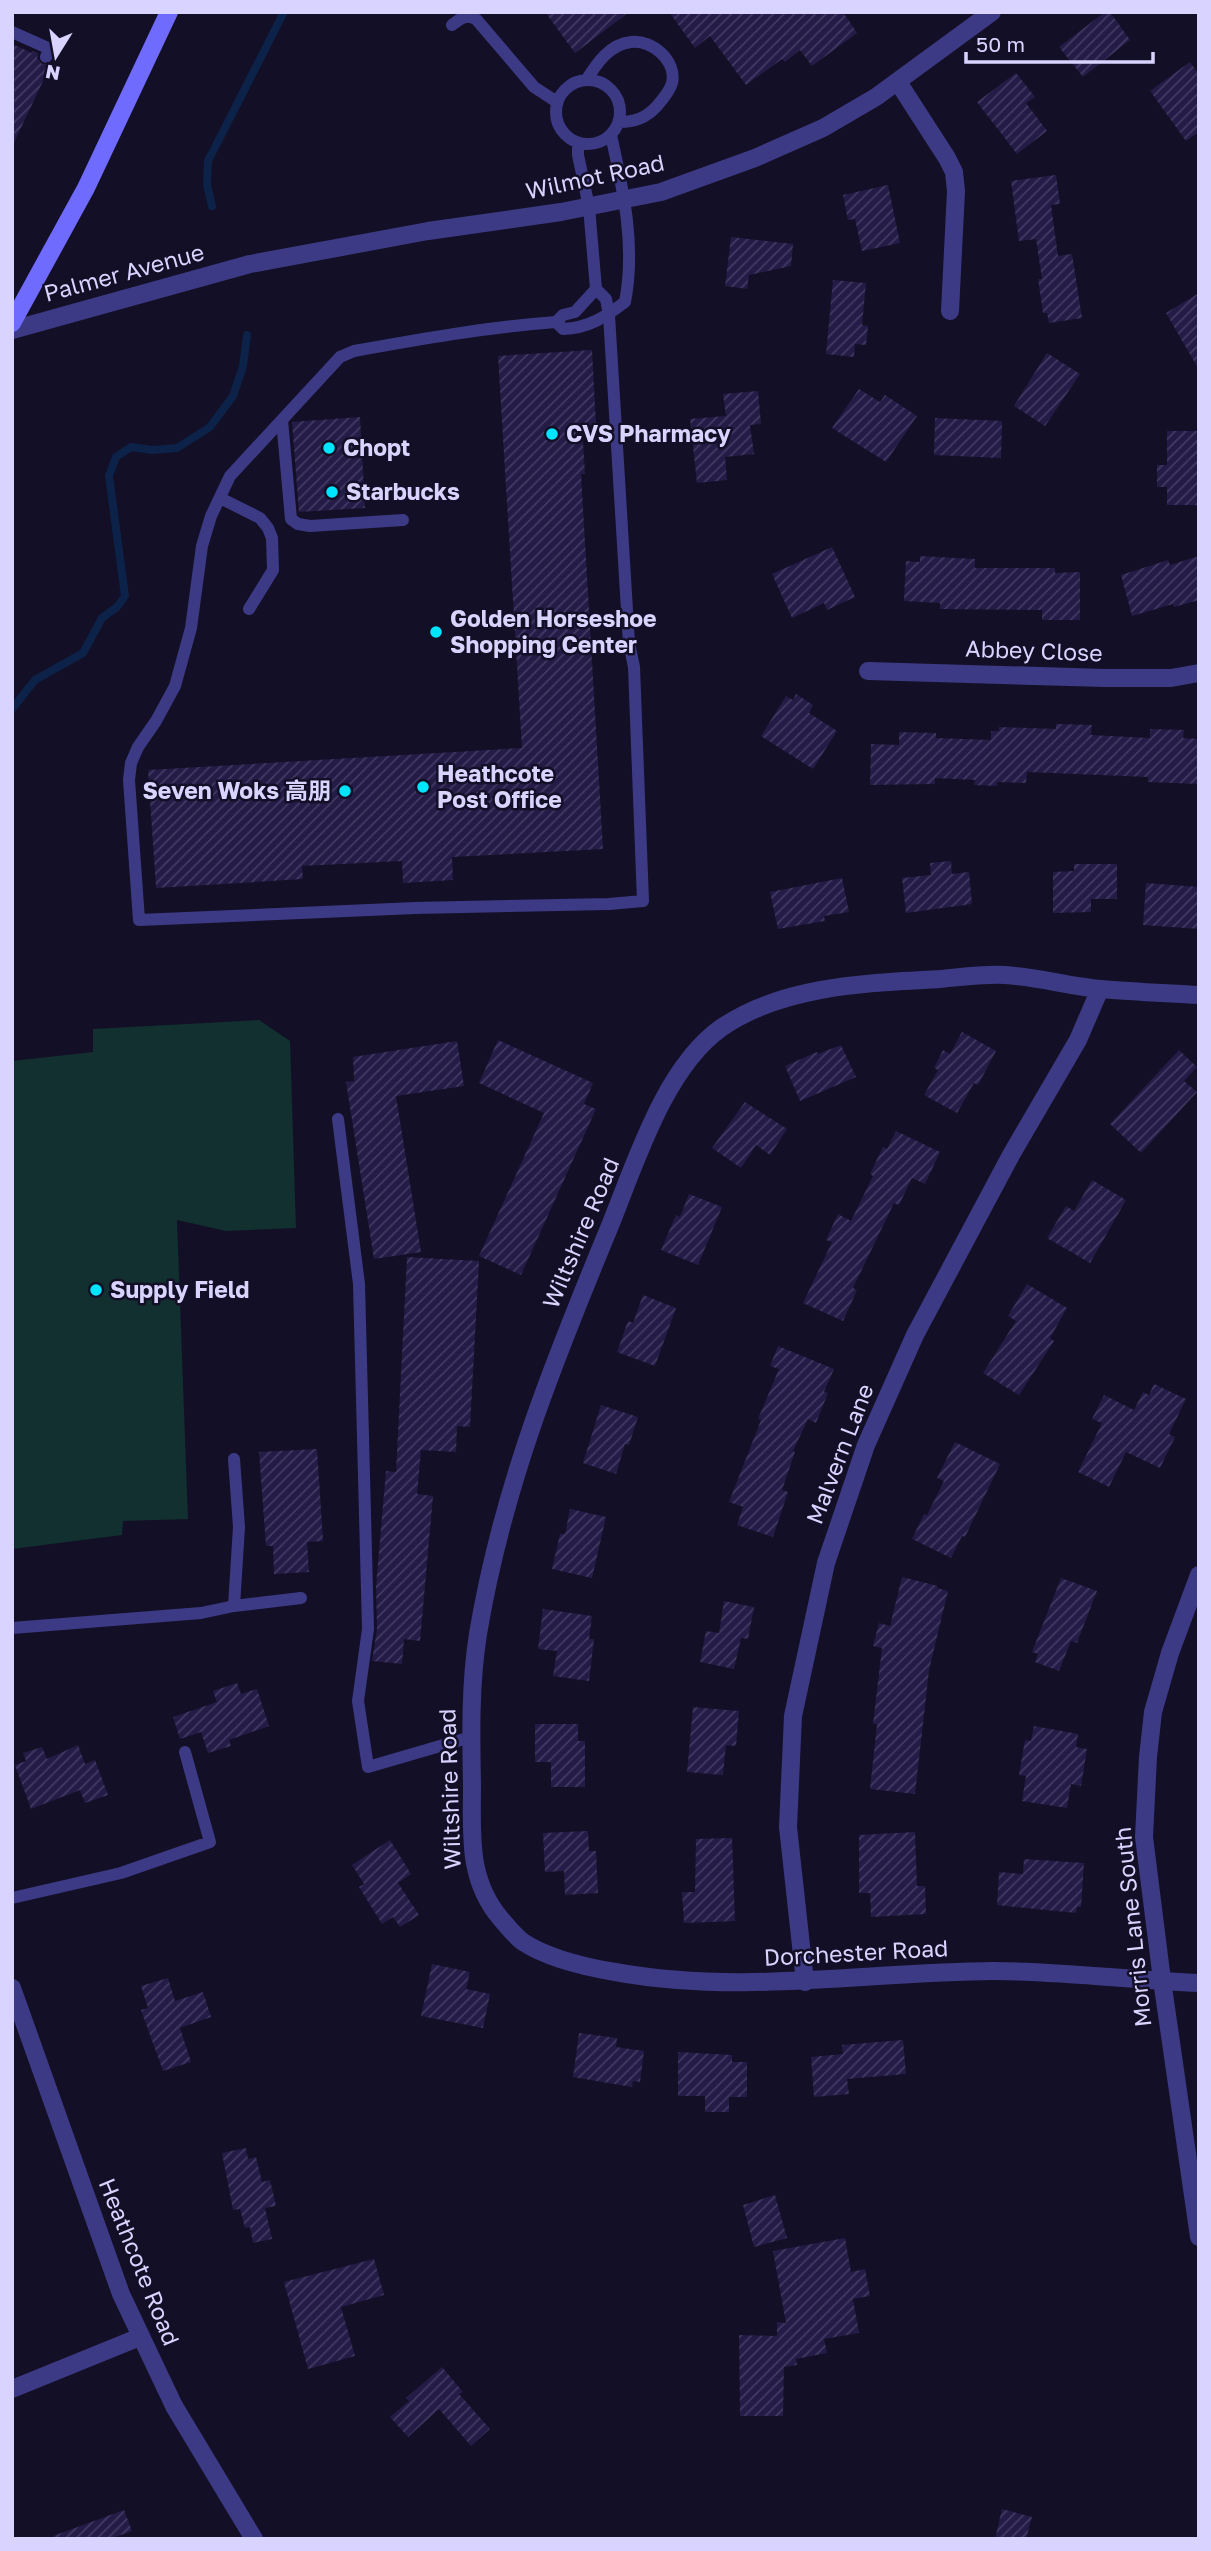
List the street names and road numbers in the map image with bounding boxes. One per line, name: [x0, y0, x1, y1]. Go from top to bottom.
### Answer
street label: Wilmot Road: [523, 148, 667, 204]
street label: Palmer Avenue: [41, 237, 207, 307]
street label: Abbey Close: [965, 634, 1103, 666]
street label: Wiltshire Road: [536, 1153, 624, 1312]
street label: Malvern Lane: [799, 1379, 879, 1528]
street label: Wiltshire Road: [432, 1708, 466, 1870]
street label: Morris Lane South: [1108, 1826, 1156, 2029]
street label: Dorchester Road: [763, 1933, 949, 1971]
street label: Heathcote Road: [94, 2174, 186, 2349]

